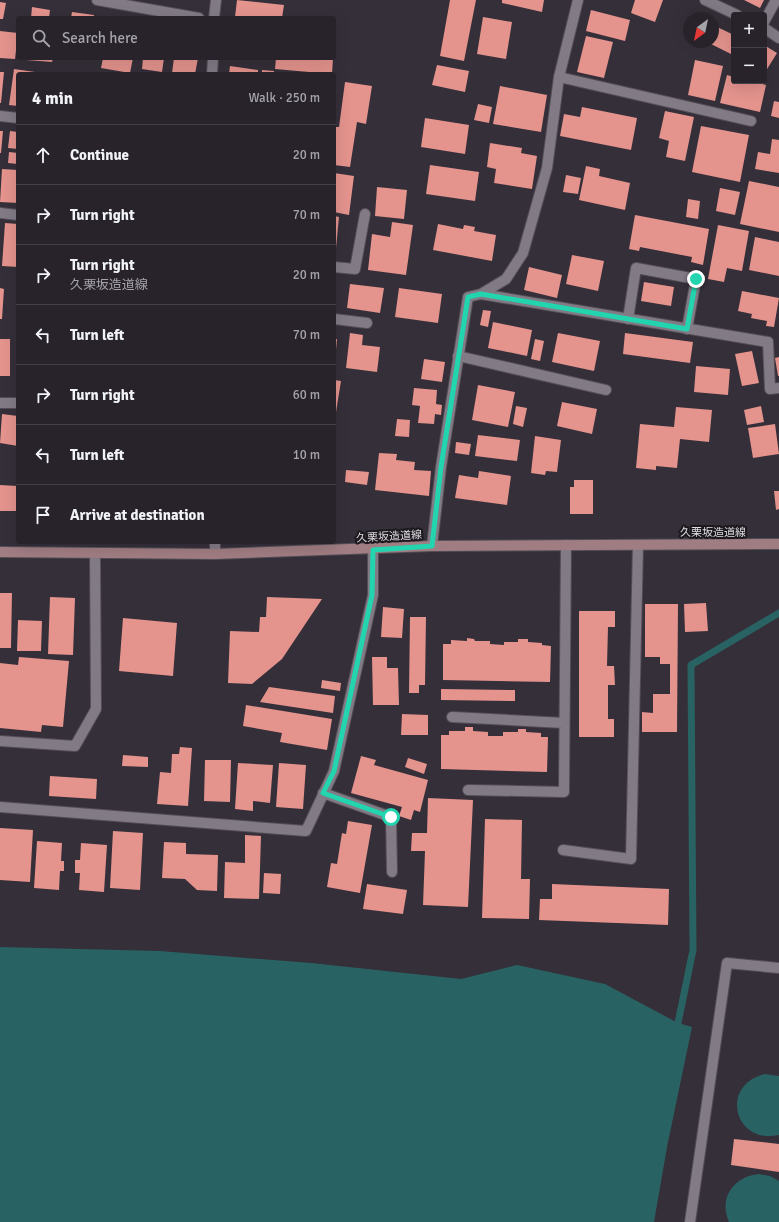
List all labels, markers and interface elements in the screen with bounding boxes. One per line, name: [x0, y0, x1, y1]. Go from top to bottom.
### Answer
north arrow: [683, 12, 719, 48]
map controls: [731, 12, 767, 84]
button: +: [731, 12, 767, 48]
search box: [16, 16, 336, 60]
icon: search: [30, 27, 52, 49]
text: Search here: [62, 29, 138, 47]
button: −: [731, 48, 767, 84]
text: 4 min: [32, 88, 73, 109]
text: Walk · 250 m: [249, 90, 320, 106]
icon: ahead: [32, 144, 54, 166]
text: Continue: [70, 146, 129, 164]
text: 20 m: [293, 147, 320, 163]
icon: right: [32, 204, 54, 226]
text: Turn right: [70, 206, 135, 224]
text: 70 m: [293, 207, 320, 223]
text: Turn right: [70, 256, 135, 274]
icon: right: [32, 264, 54, 286]
text: 20 m: [293, 267, 320, 283]
route end: [687, 270, 705, 288]
text: 久栗坂造道線: [70, 277, 148, 293]
icon: left: [32, 324, 54, 346]
text: Turn left: [70, 326, 124, 344]
text: 70 m: [293, 327, 320, 343]
icon: right: [32, 384, 54, 406]
text: Turn right: [70, 386, 135, 404]
text: 60 m: [293, 387, 320, 403]
icon: left: [32, 444, 54, 466]
text: Turn left: [70, 446, 124, 464]
text: 10 m: [293, 447, 320, 463]
icon: arrive: [32, 504, 54, 526]
text: Arrive at destination: [70, 506, 205, 524]
street label: 久栗坂造道線: [680, 526, 746, 539]
street label: 久栗坂造道線: [356, 528, 422, 545]
route start: [382, 808, 400, 826]

